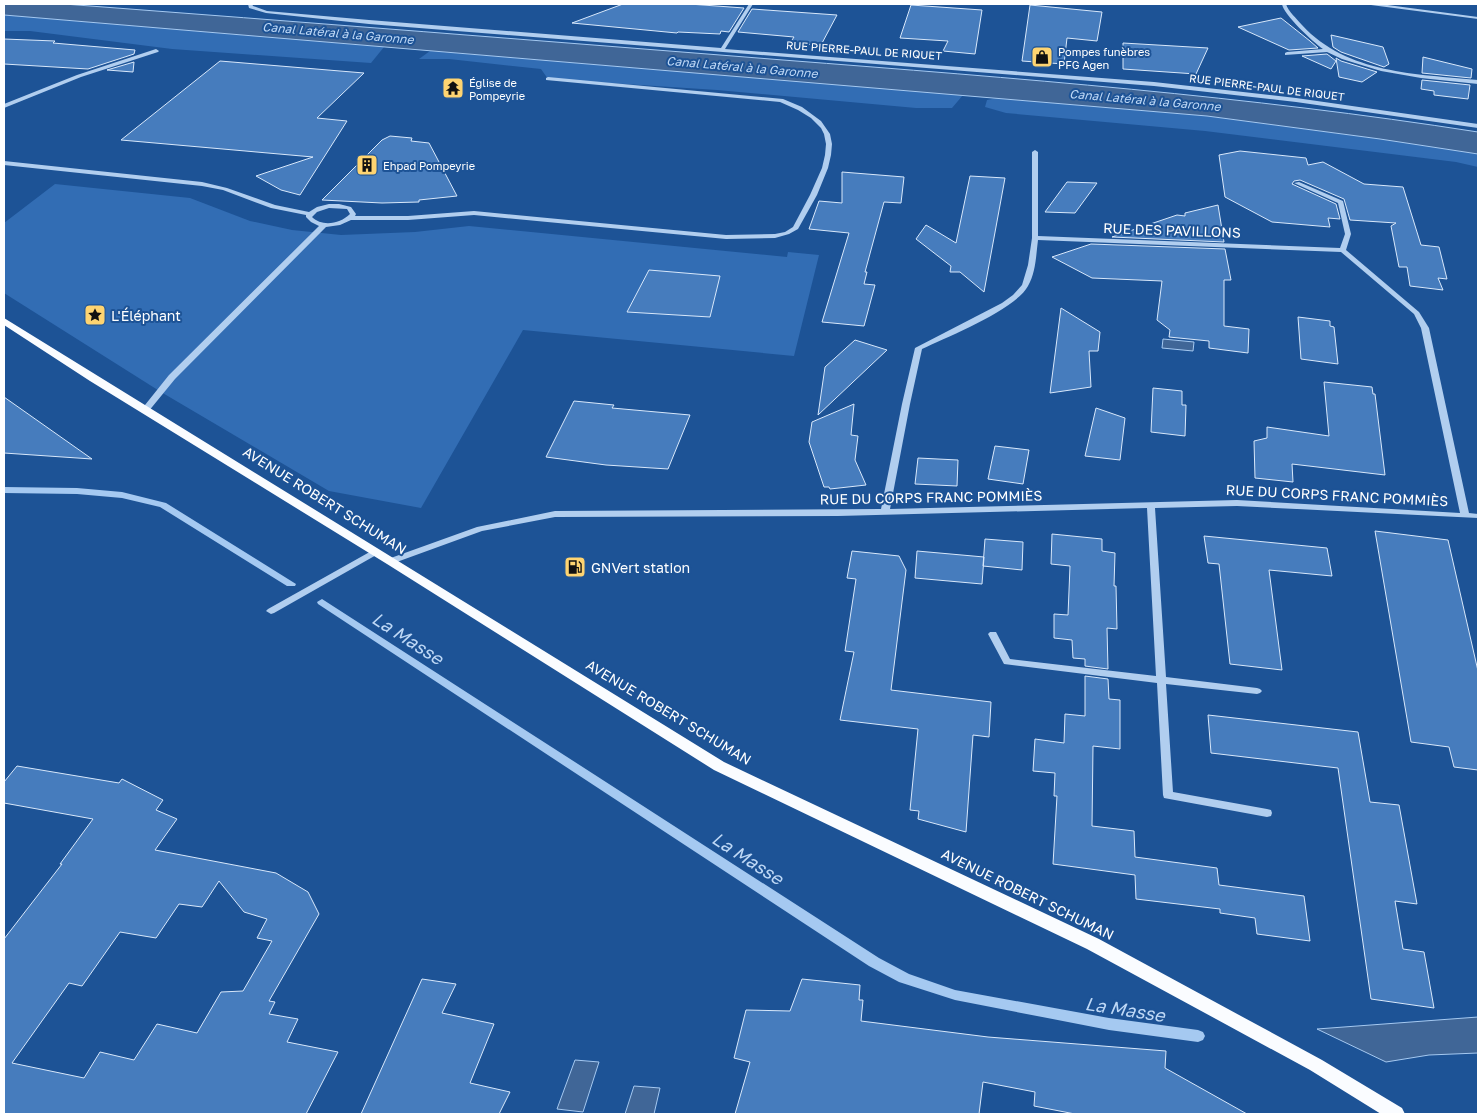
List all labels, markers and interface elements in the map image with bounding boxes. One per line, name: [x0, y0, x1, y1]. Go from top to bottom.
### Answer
water label: Canal Latéral à la Garonne: [262, 19, 415, 47]
street label: RUE PIERRE-PAUL DE RIQUET: [786, 38, 943, 62]
shop icon: Pompes funèbres PFG Agen: [1030, 45, 1054, 69]
place label: Pompes funèbres PFG Agen: [1058, 45, 1150, 71]
water label: Canal Latéral à la Garonne: [666, 53, 819, 81]
street label: RUE PIERRE-PAUL DE RIQUET: [1189, 71, 1346, 103]
temple icon: Église de Pompeyrie: [441, 76, 465, 100]
place label: Église de Pompeyrie: [469, 76, 525, 102]
water label: Canal Latéral à la Garonne: [1069, 86, 1222, 114]
building icon: Ehpad Pompeyrie: [355, 153, 379, 177]
place label: Ehpad Pompeyrie: [383, 159, 475, 172]
street label: RUE DES PAVILLONS: [1103, 219, 1241, 241]
place icon: L'Éléphant: [83, 303, 107, 327]
place label: L'Éléphant: [111, 307, 181, 324]
street label: AVENUE ROBERT SCHUMAN: [240, 443, 410, 557]
street label: RUE DU CORPS FRANC POMMIÈS: [1225, 481, 1449, 509]
street label: RUE DU CORPS FRANC POMMIÈS: [820, 487, 1042, 507]
fuel station icon: GNVert station: [563, 555, 587, 579]
place label: GNVert station: [591, 559, 690, 576]
water label: La Masse: [368, 607, 449, 670]
street label: AVENUE ROBERT SCHUMAN: [583, 656, 755, 768]
water label: La Masse: [708, 827, 789, 890]
street label: AVENUE ROBERT SCHUMAN: [939, 845, 1117, 943]
water label: La Masse: [1084, 992, 1168, 1026]

